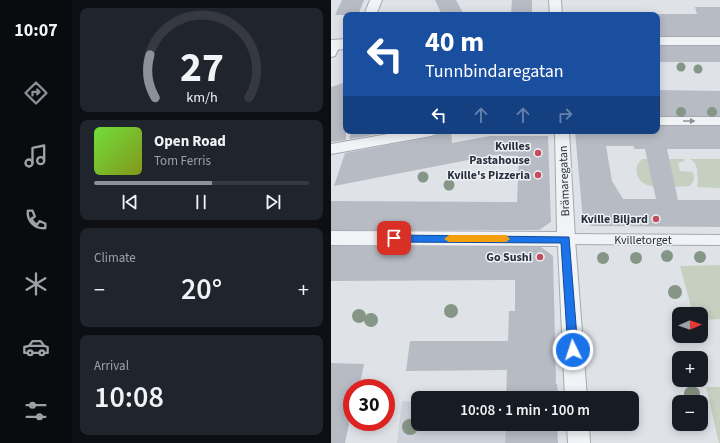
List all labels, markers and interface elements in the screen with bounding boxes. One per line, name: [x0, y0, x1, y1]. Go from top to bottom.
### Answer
text: 10:07: [14, 18, 58, 43]
text: 40 m: [425, 22, 484, 62]
icon: left: [359, 28, 411, 80]
text: 27: [180, 38, 223, 98]
text: Tunnbindaregatan: [425, 59, 564, 84]
icon: directions: [22, 79, 50, 107]
text: km/h: [186, 87, 217, 108]
icon: left: [428, 104, 450, 126]
icon: ahead: [470, 104, 492, 126]
icon: ahead: [512, 104, 534, 126]
icon: right: [554, 104, 576, 126]
one-way arrow: [682, 118, 695, 124]
text: Open Road: [154, 131, 226, 152]
place label: Kvilles Pastahouse: [469, 138, 530, 169]
icon: music: [22, 142, 50, 170]
street label: Brämaregatan: [555, 145, 574, 217]
marker: Kvilles Pastahouse: [533, 148, 543, 158]
text: Tom Ferris: [154, 152, 211, 170]
place label: Kville's Pizzeria: [447, 167, 530, 184]
marker: Kville's Pizzeria: [533, 170, 543, 180]
icon: previous: [119, 191, 141, 213]
icon: pause: [190, 191, 212, 213]
icon: next: [262, 191, 284, 213]
icon: phone: [22, 206, 50, 234]
place label: Kville Biljard: [581, 211, 648, 228]
marker: Kville Biljard: [651, 214, 661, 224]
pin: [377, 221, 411, 255]
icon: arrive: [383, 227, 405, 249]
street label: Kvilletorget: [614, 232, 672, 249]
text: Climate: [94, 249, 136, 267]
place label: Go Sushi: [486, 249, 532, 266]
marker: Go Sushi: [535, 252, 545, 262]
text: 20°: [181, 268, 222, 311]
icon: climate: [22, 270, 50, 298]
text: −: [94, 274, 105, 306]
text: +: [298, 274, 309, 306]
north arrow: [672, 307, 708, 343]
map controls: [672, 307, 708, 431]
position arrow: [552, 329, 594, 371]
icon: car: [22, 333, 50, 361]
button: +: [672, 351, 708, 387]
text: Arrival: [94, 357, 129, 375]
text: 10:08: [94, 376, 164, 419]
speed limit sign: 30: [343, 379, 395, 431]
button: −: [672, 395, 708, 431]
icon: filters: [22, 397, 50, 425]
text: 10:08 · 1 min · 100 m: [460, 400, 590, 421]

